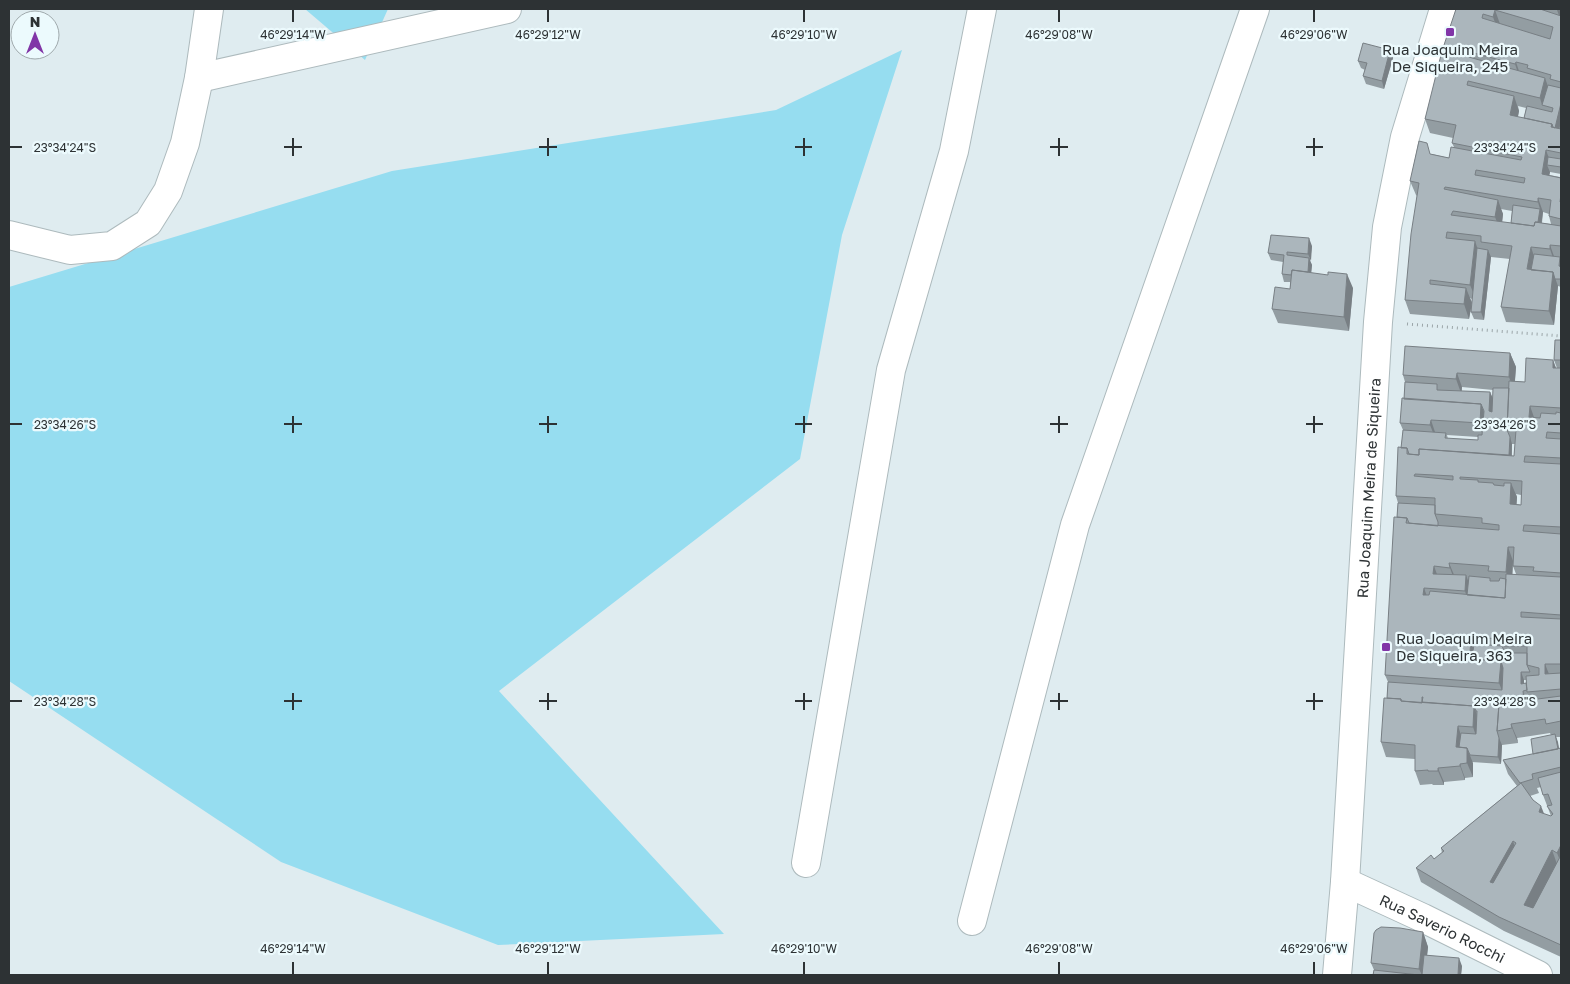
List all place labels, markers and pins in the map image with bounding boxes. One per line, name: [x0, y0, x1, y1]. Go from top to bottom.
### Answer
marker: Rua Joaquim Meira De Siqueira, 245: [1444, 26, 1456, 38]
place label: Rua Joaquim Meira De Siqueira, 245: [1382, 40, 1518, 75]
place label: Rua Joaquim Meira De Siqueira, 363: [1396, 629, 1532, 664]
marker: Rua Joaquim Meira De Siqueira, 363: [1380, 641, 1392, 653]

